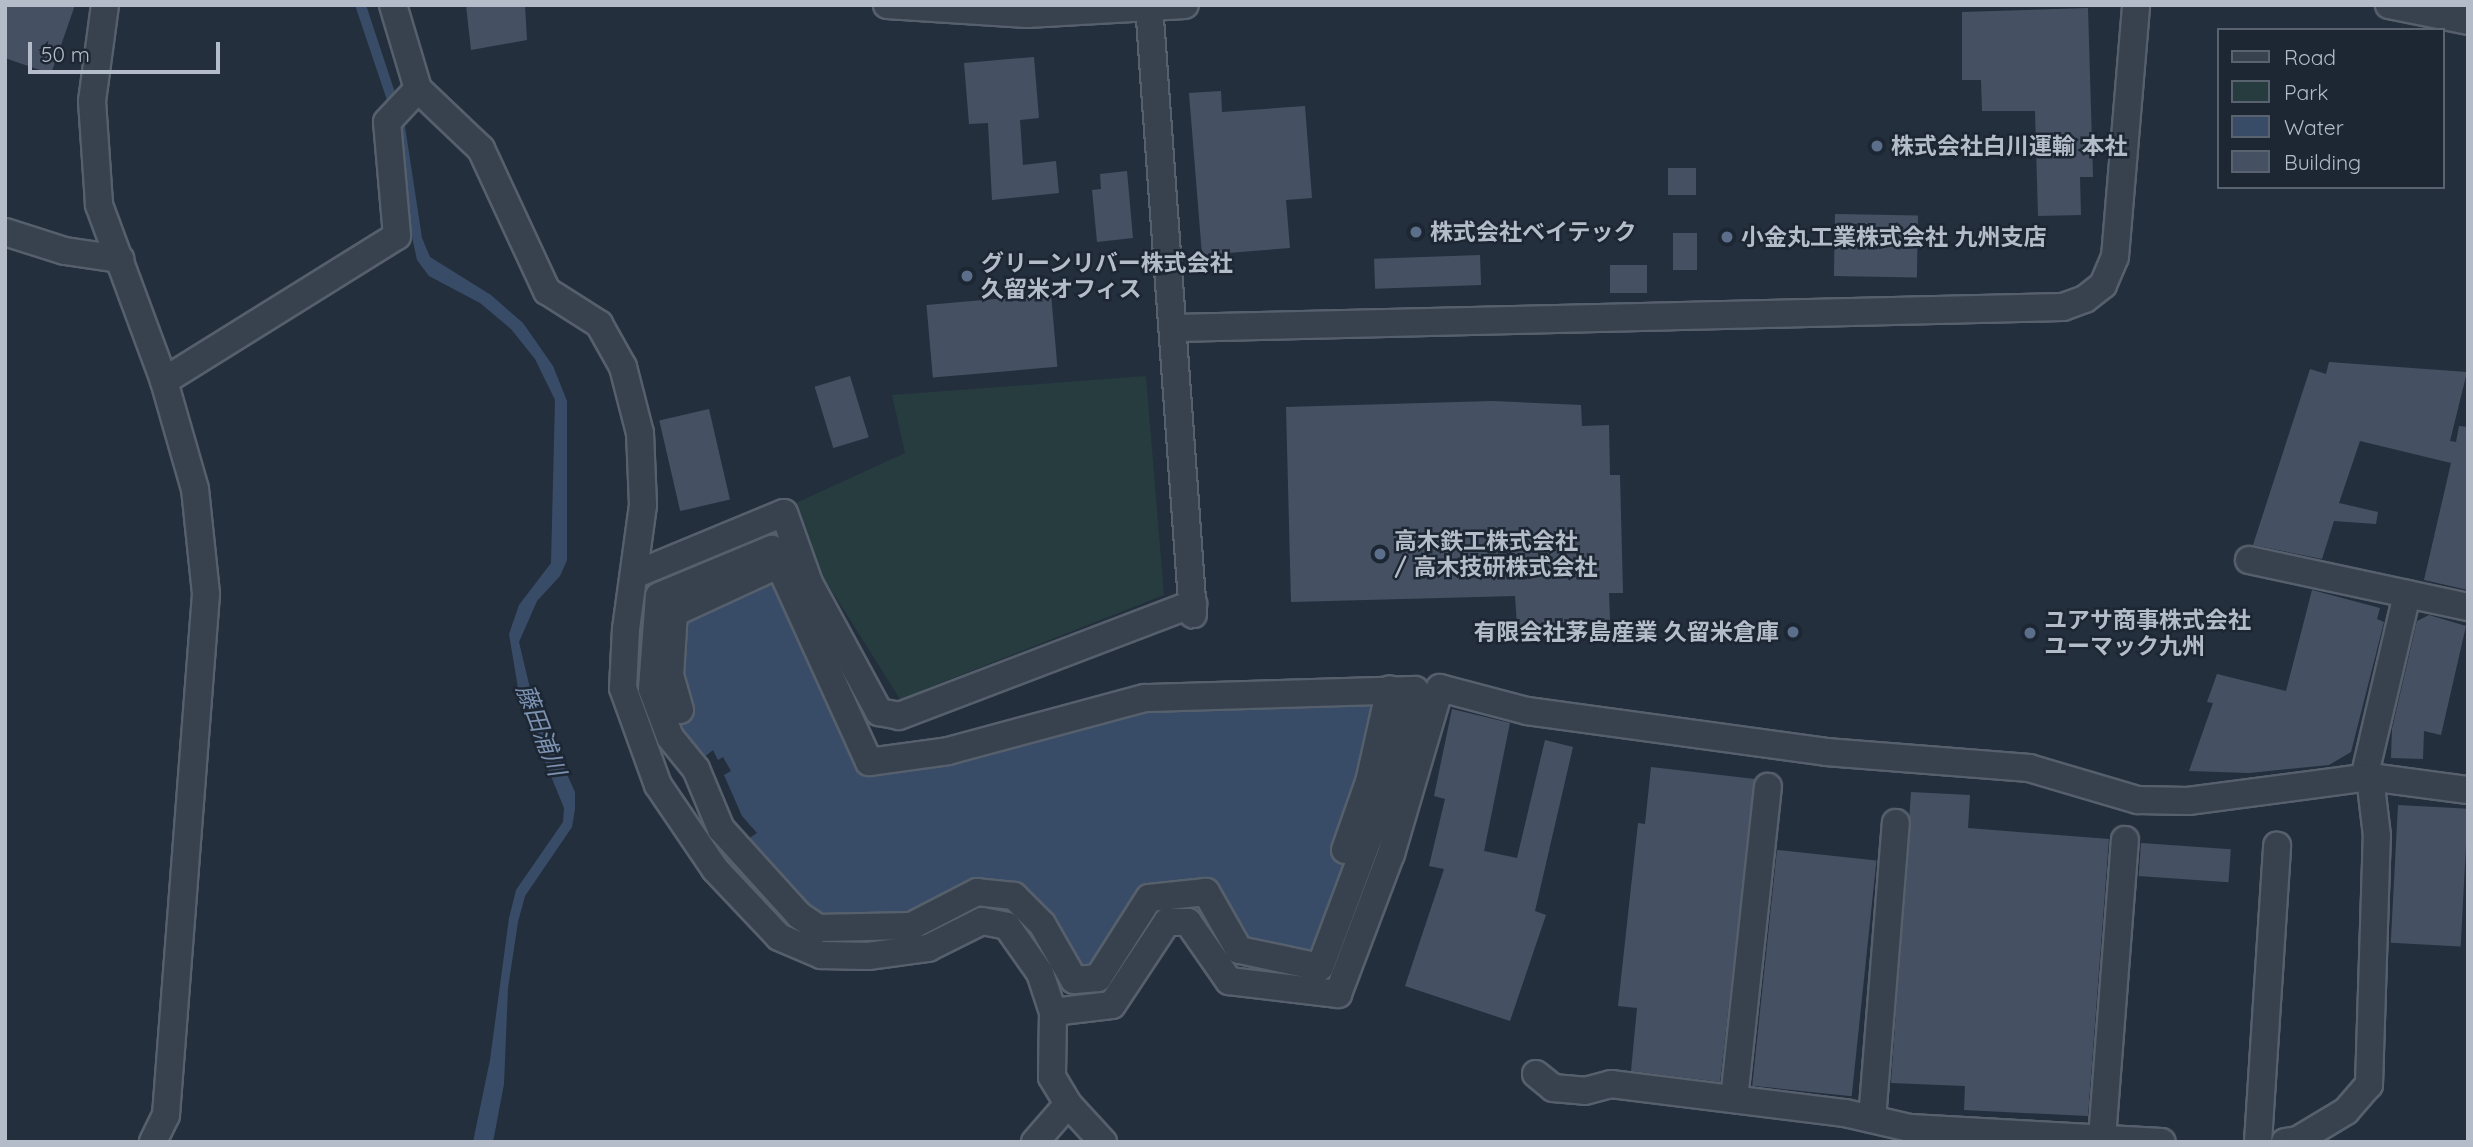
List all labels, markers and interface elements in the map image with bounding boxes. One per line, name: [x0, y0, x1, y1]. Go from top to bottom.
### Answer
scale bar: [32, 28, 224, 72]
legend: [2218, 28, 2445, 189]
text: 50 m: [41, 41, 90, 67]
text: Road: [2284, 44, 2336, 70]
text: Park: [2284, 79, 2328, 105]
text: Water: [2284, 114, 2344, 140]
place label: 株式会社白川運輸 本社: [1891, 132, 2127, 160]
marker: 株式会社白川運輸 本社: [1869, 138, 1885, 154]
text: Building: [2284, 149, 2361, 175]
place label: 株式会社ベイテック: [1430, 218, 1637, 246]
place label: 小金丸工業株式会社 九州支店: [1741, 223, 2046, 251]
marker: 株式会社ベイテック: [1408, 224, 1424, 240]
marker: 小金丸工業株式会社 九州支店: [1719, 229, 1735, 245]
place label: グリーンリバー株式会社 久留米オフィス: [981, 249, 1234, 303]
marker: グリーンリバー株式会社 久留米オフィス: [959, 268, 975, 284]
place label: 高木鉄工株式会社 / 高木技研株式会社: [1394, 527, 1598, 581]
marker: 高木鉄工株式会社 / 高木技研株式会社: [1372, 546, 1388, 562]
place label: ユアサ商事株式会社 ユーマック九州: [2044, 606, 2251, 660]
place label: 有限会社茅島産業 久留米倉庫: [1474, 618, 1779, 646]
marker: 有限会社茅島産業 久留米倉庫: [1785, 624, 1801, 640]
marker: ユアサ商事株式会社 ユーマック九州: [2022, 625, 2038, 641]
water label: 藤田浦川: [510, 680, 572, 780]

